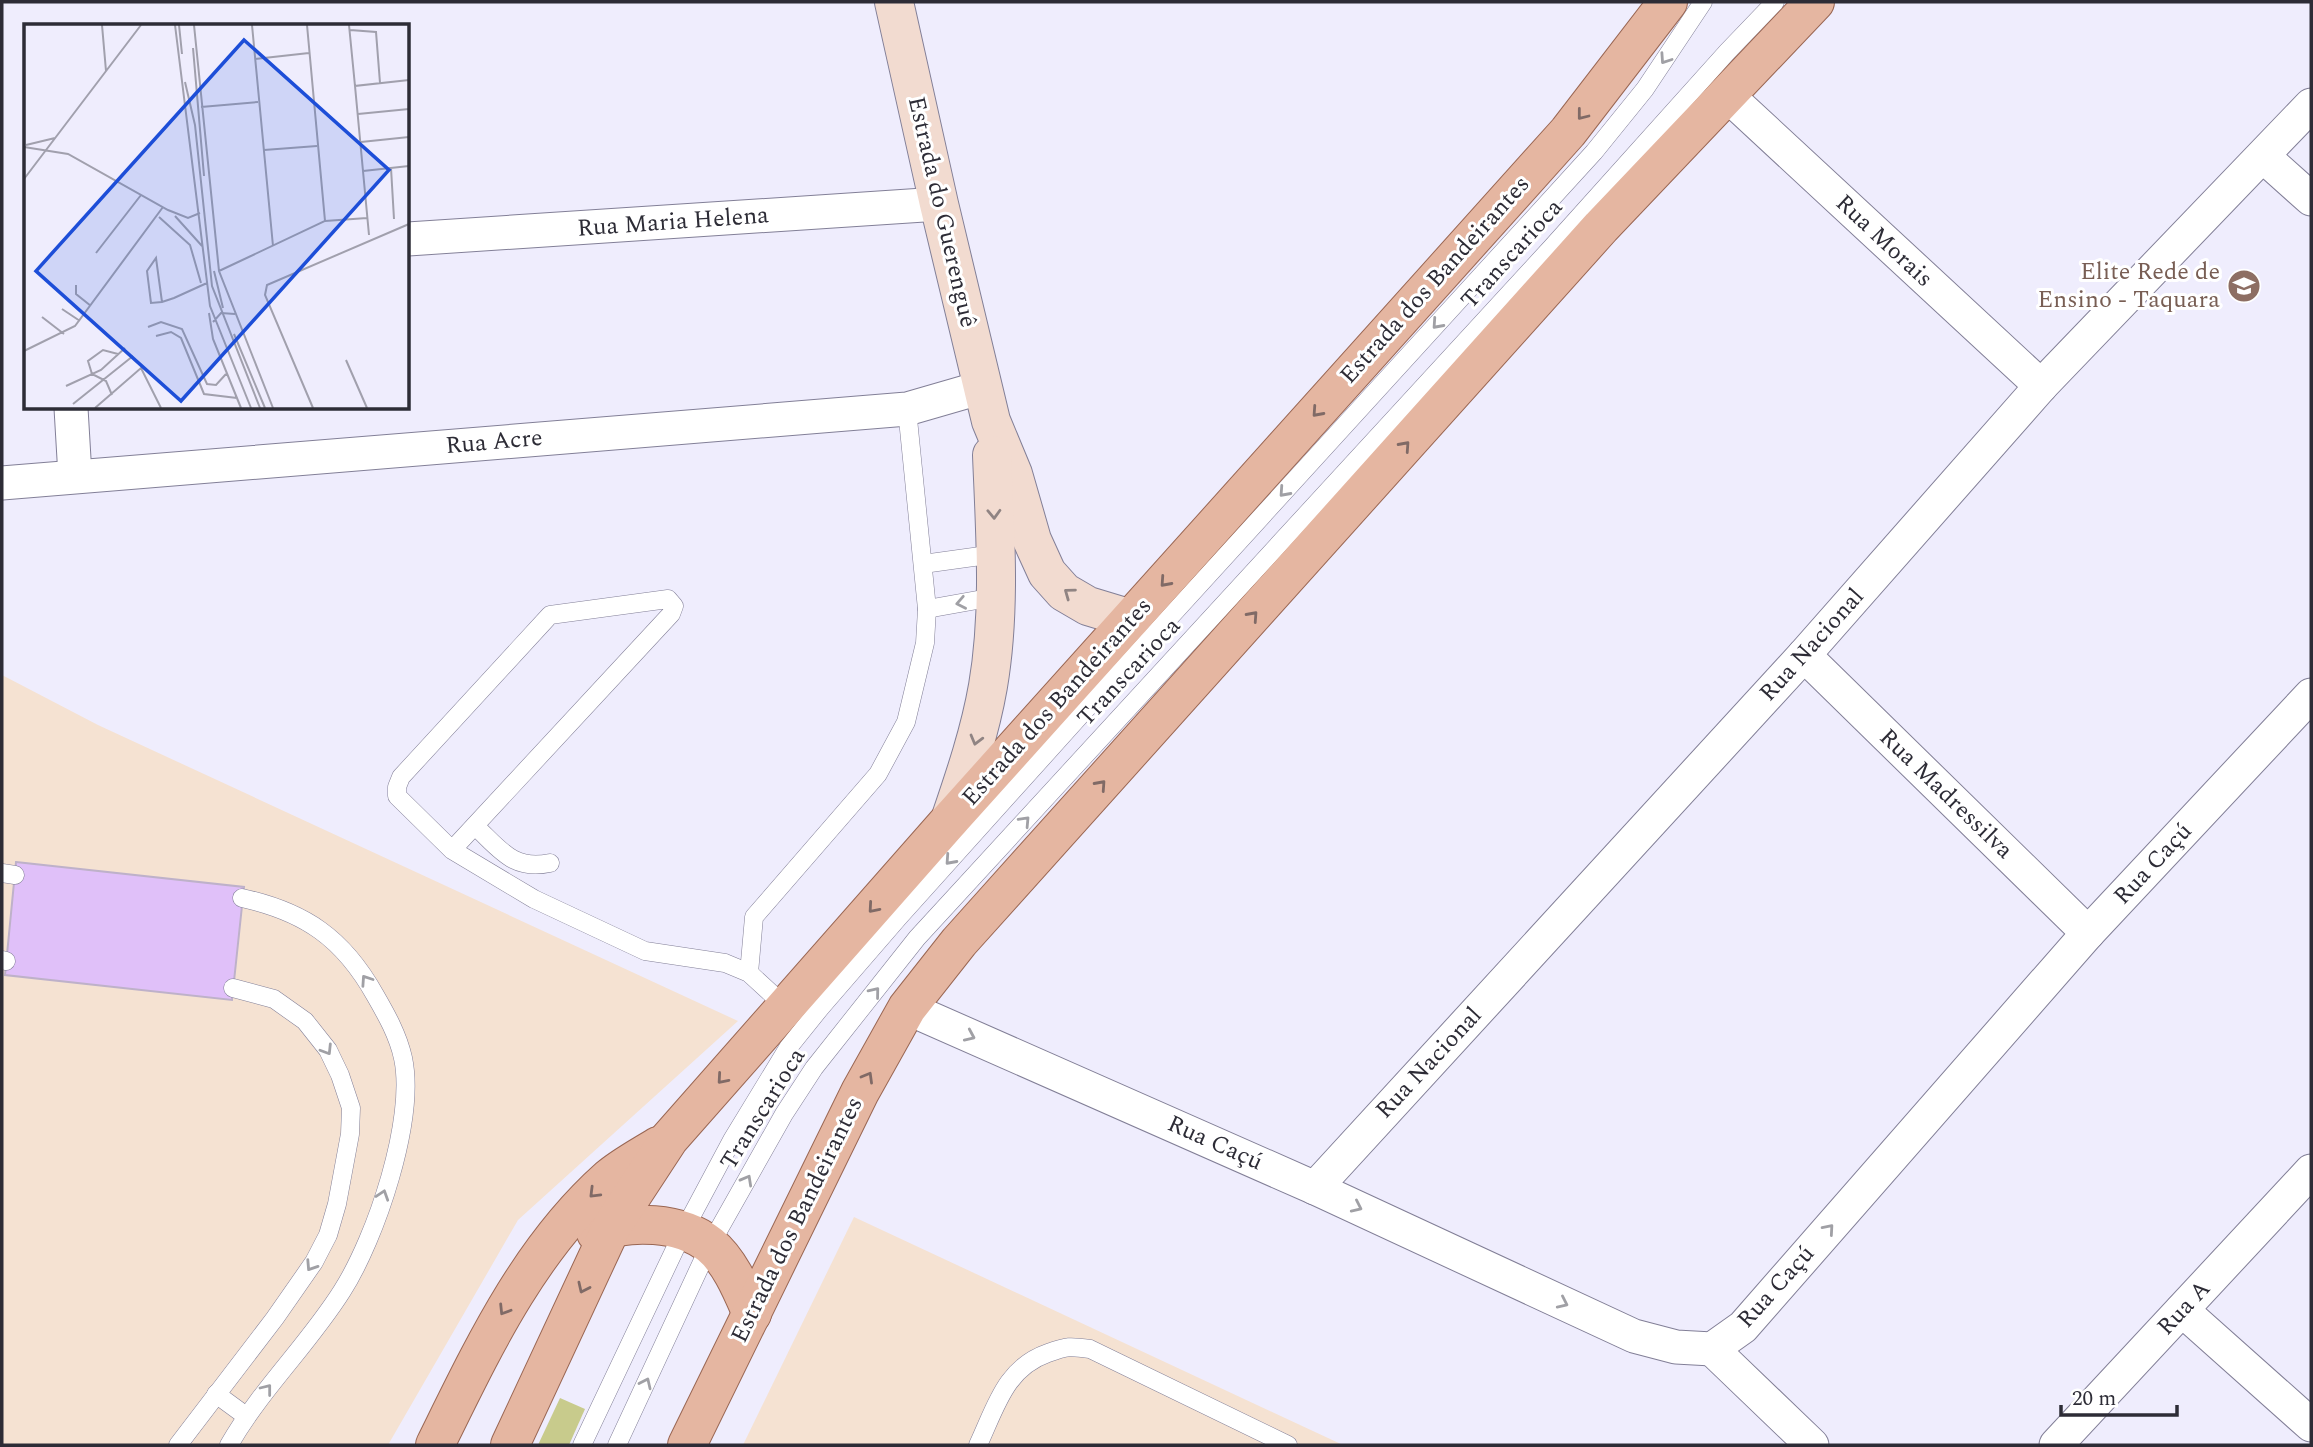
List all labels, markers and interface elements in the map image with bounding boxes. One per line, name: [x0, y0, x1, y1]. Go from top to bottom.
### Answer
inset map: [24, 24, 410, 410]
one-way arrow: [1660, 51, 1673, 64]
street label: Estrada do Guerenguê: [898, 93, 986, 331]
one-way arrow: [1577, 107, 1590, 119]
street label: Estrada dos Bandeirantes: [1331, 168, 1539, 392]
street label: Rua Morais: [1827, 186, 1941, 296]
street label: Transcarioca: [1452, 191, 1572, 317]
street label: Rua Maria Helena: [576, 197, 770, 247]
place label: Elite Rede de Ensino - Taquara: [2038, 254, 2220, 318]
school or university icon: Elite Rede de Ensino - Taquara: [2225, 267, 2263, 305]
one-way arrow: [1433, 316, 1446, 329]
one-way arrow: [1312, 404, 1325, 417]
street label: Rua Acre: [444, 420, 544, 464]
one-way arrow: [1397, 441, 1409, 454]
one-way arrow: [1280, 484, 1292, 497]
one-way arrow: [987, 509, 1002, 520]
one-way arrow: [1161, 574, 1173, 587]
street label: Rua Nacional: [1751, 580, 1873, 710]
one-way arrow: [1064, 589, 1077, 601]
street label: Estrada dos Bandeirantes: [953, 590, 1161, 814]
one-way arrow: [955, 595, 967, 610]
street label: Transcarioca: [1069, 609, 1189, 735]
one-way arrow: [1245, 611, 1257, 624]
street label: Rua Madressilva: [1871, 720, 2022, 868]
one-way arrow: [970, 734, 984, 746]
one-way arrow: [1093, 780, 1105, 793]
street label: Rua Caçú: [2105, 815, 2201, 913]
one-way arrow: [1017, 816, 1029, 829]
one-way arrow: [946, 852, 958, 865]
one-way arrow: [869, 900, 881, 913]
one-way arrow: [361, 975, 374, 988]
one-way arrow: [866, 987, 879, 1000]
street label: Rua Nacional: [1367, 999, 1491, 1127]
one-way arrow: [963, 1028, 975, 1042]
street label: Transcarioca: [711, 1041, 815, 1177]
one-way arrow: [319, 1043, 332, 1056]
one-way arrow: [718, 1071, 730, 1084]
one-way arrow: [860, 1071, 873, 1084]
street label: Estrada dos Bandeirantes: [722, 1091, 872, 1349]
street label: Rua Caçú: [1161, 1106, 1269, 1180]
one-way arrow: [739, 1175, 752, 1187]
one-way arrow: [590, 1184, 603, 1197]
one-way arrow: [375, 1190, 389, 1202]
one-way arrow: [1350, 1199, 1362, 1213]
one-way arrow: [1821, 1224, 1833, 1237]
street label: Rua Caçú: [1729, 1237, 1823, 1337]
one-way arrow: [307, 1258, 320, 1271]
street label: Rua A: [2149, 1272, 2219, 1344]
one-way arrow: [578, 1281, 592, 1293]
one-way arrow: [1556, 1295, 1568, 1309]
one-way arrow: [500, 1303, 513, 1316]
scale bar: [2061, 1374, 2176, 1418]
one-way arrow: [638, 1378, 652, 1390]
text: 20 m: [2072, 1383, 2116, 1415]
one-way arrow: [259, 1384, 272, 1396]

